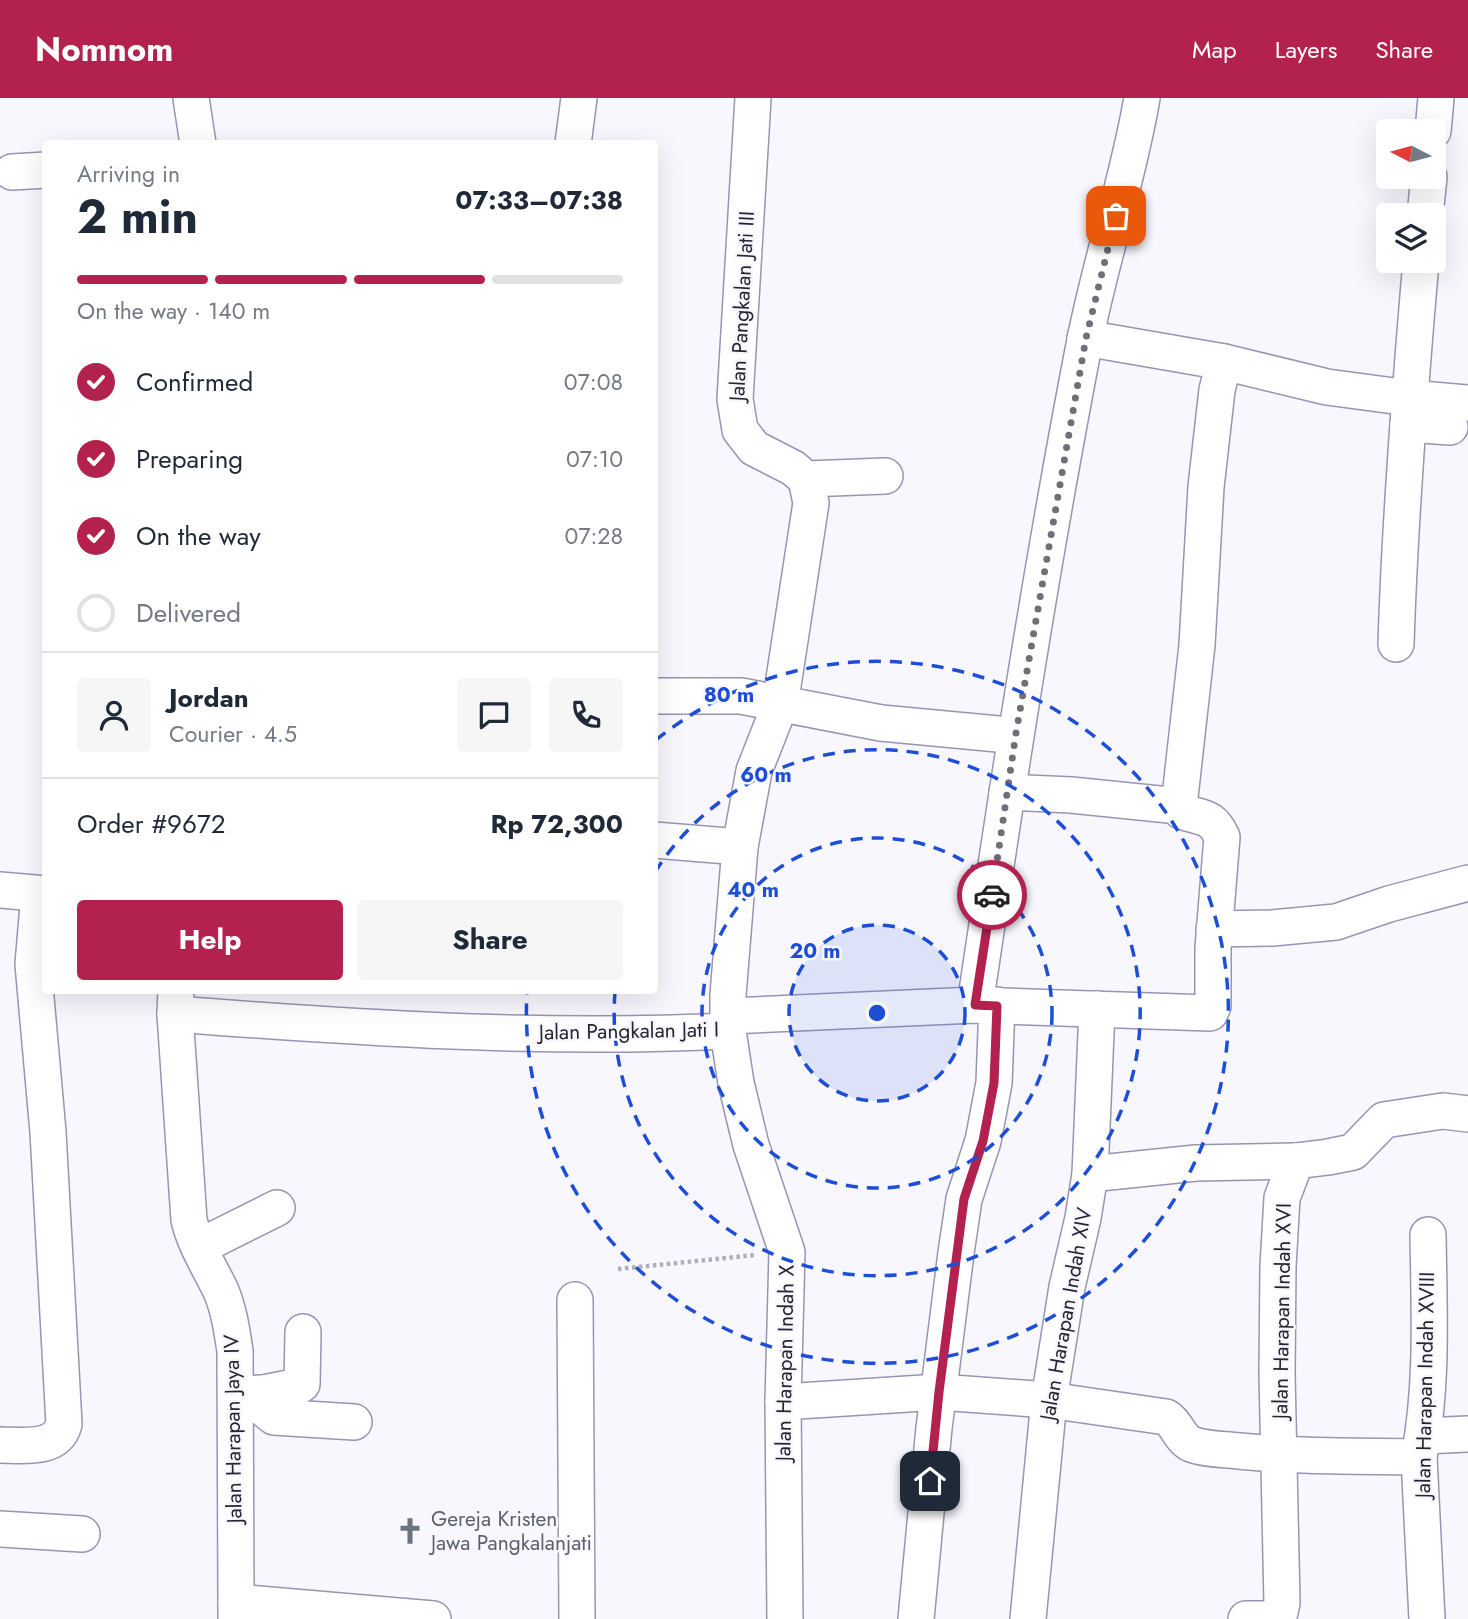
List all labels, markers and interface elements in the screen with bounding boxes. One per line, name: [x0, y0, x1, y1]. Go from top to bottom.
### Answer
text: Nomnom: [35, 26, 173, 73]
text: Map: [1192, 32, 1237, 67]
text: Layers: [1275, 32, 1337, 67]
text: Share: [1375, 32, 1433, 67]
north arrow: [1376, 119, 1446, 189]
map controls: [1376, 119, 1446, 273]
text: Arriving in: [77, 157, 180, 191]
text: 07:33–07:38: [455, 181, 623, 219]
text: 2 min: [77, 184, 198, 250]
pin: [1086, 186, 1146, 246]
icon: bag: [1097, 197, 1135, 235]
button: layers: [1376, 203, 1446, 273]
street label: Jalan Pangkalan Jati III: [722, 210, 762, 405]
text: On the way · 140 m: [77, 294, 270, 328]
icon: check: [77, 363, 115, 401]
text: Confirmed: [136, 363, 253, 401]
text: 07:08: [564, 365, 623, 399]
icon: check: [77, 440, 115, 478]
text: Preparing: [136, 440, 243, 478]
text: 07:10: [566, 442, 623, 476]
icon: check: [77, 517, 115, 555]
text: On the way: [136, 517, 261, 555]
text: 07:28: [565, 519, 623, 553]
text: Delivered: [136, 594, 241, 632]
button: person: [77, 678, 151, 752]
button: chat: [457, 678, 531, 752]
button: phone: [549, 678, 623, 752]
text: Jordan: [169, 679, 249, 717]
text: 80 m: [704, 680, 754, 710]
text: Courier · 4.5: [169, 717, 297, 751]
text: 60 m: [740, 760, 792, 790]
text: Order #9672: [77, 805, 226, 843]
text: Rp 72,300: [491, 805, 623, 843]
courier: [957, 860, 1027, 930]
text: 40 m: [727, 875, 779, 905]
icon: car: [973, 876, 1011, 914]
button: Help: [77, 900, 343, 980]
button: Share: [357, 900, 623, 980]
text: 20 m: [789, 936, 841, 966]
centre of rings: [865, 1001, 889, 1025]
street label: Jalan Pangkalan Jati I: [536, 1014, 719, 1048]
street label: Jalan Harapan Indah XVI: [1265, 1203, 1299, 1422]
street label: Jalan Harapan Indah XIV: [1032, 1205, 1100, 1426]
street label: Jalan Harapan Indah X: [768, 1264, 802, 1464]
street label: Jalan Harapan Indah XVIII: [1408, 1272, 1442, 1501]
street label: Jalan Harapan Jaya IV: [216, 1334, 250, 1527]
pin: [900, 1451, 960, 1511]
icon: home: [911, 1462, 949, 1500]
place label: Gereja Kristen Jawa Pangkalanjati: [428, 1504, 592, 1558]
church icon: Gereja Kristen Jawa Pangkalanjati: [395, 1516, 425, 1546]

